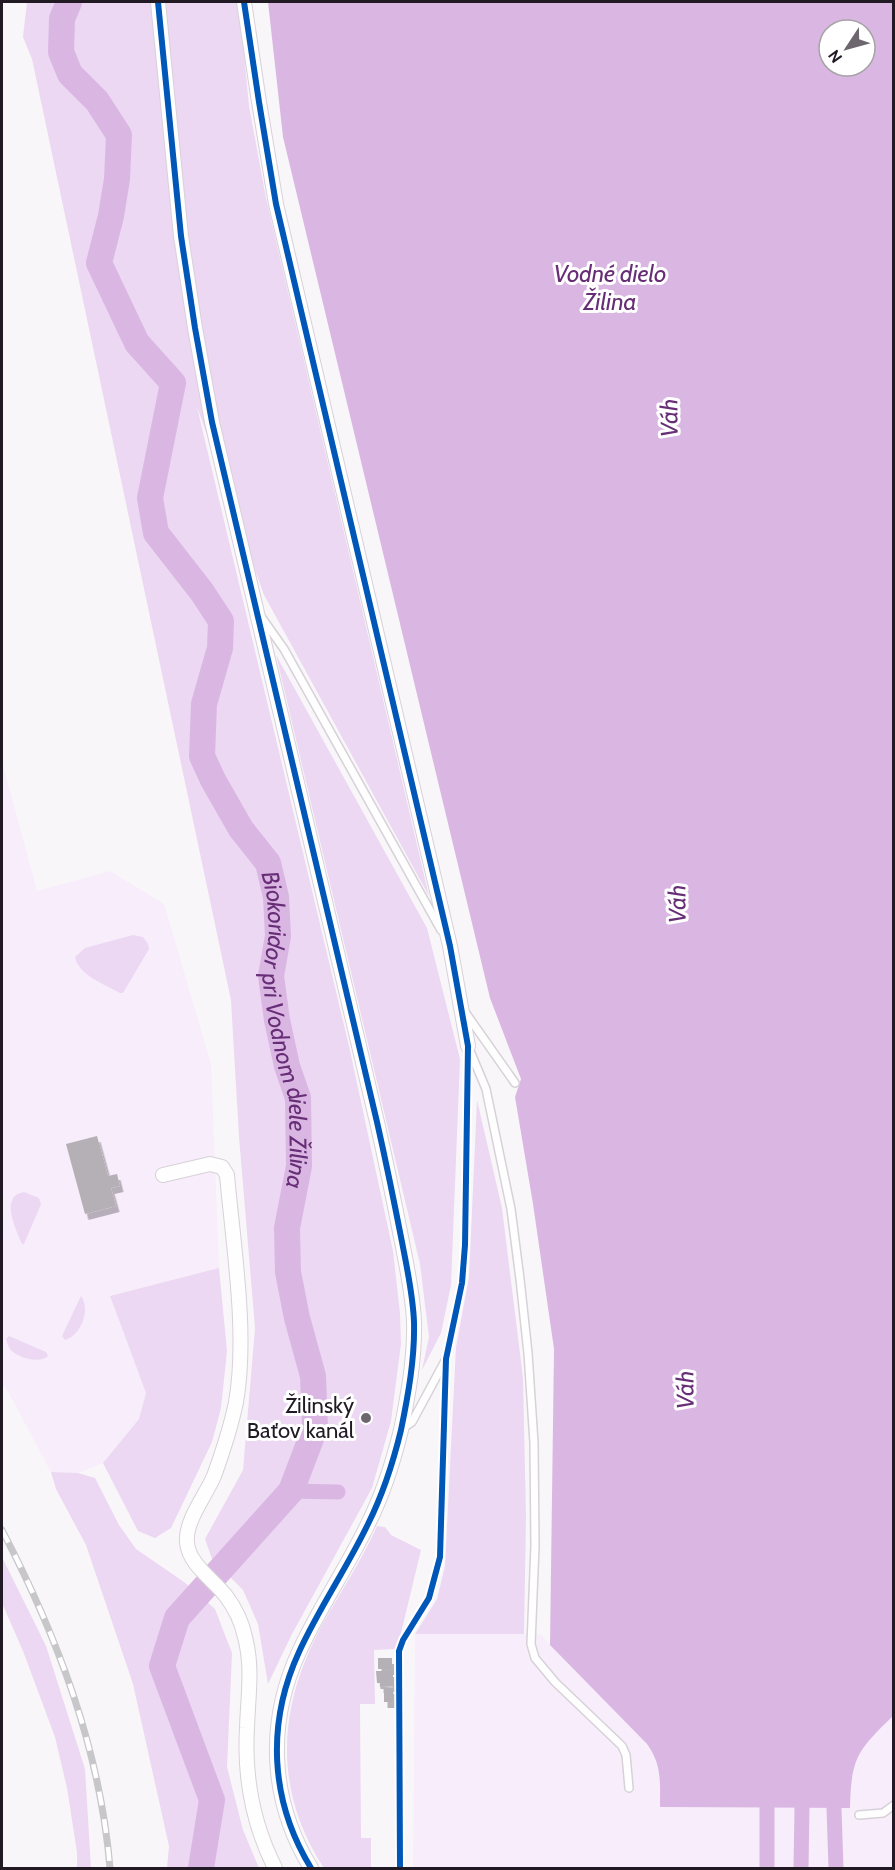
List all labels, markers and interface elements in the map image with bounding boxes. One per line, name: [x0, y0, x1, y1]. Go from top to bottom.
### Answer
north arrow: [817, 18, 877, 78]
text: N: [824, 46, 846, 67]
water label: Vodné dielo Žilina: [554, 259, 666, 316]
water label: Váh: [654, 399, 684, 437]
water label: Biokoridor pri Vodnom diele Žilina: [256, 868, 314, 1192]
water label: Váh: [662, 885, 692, 923]
water label: Váh: [670, 1371, 700, 1409]
place label: Žilinský Baťov kanál: [247, 1392, 355, 1444]
marker: Žilinský Baťov kanál: [359, 1411, 373, 1425]

